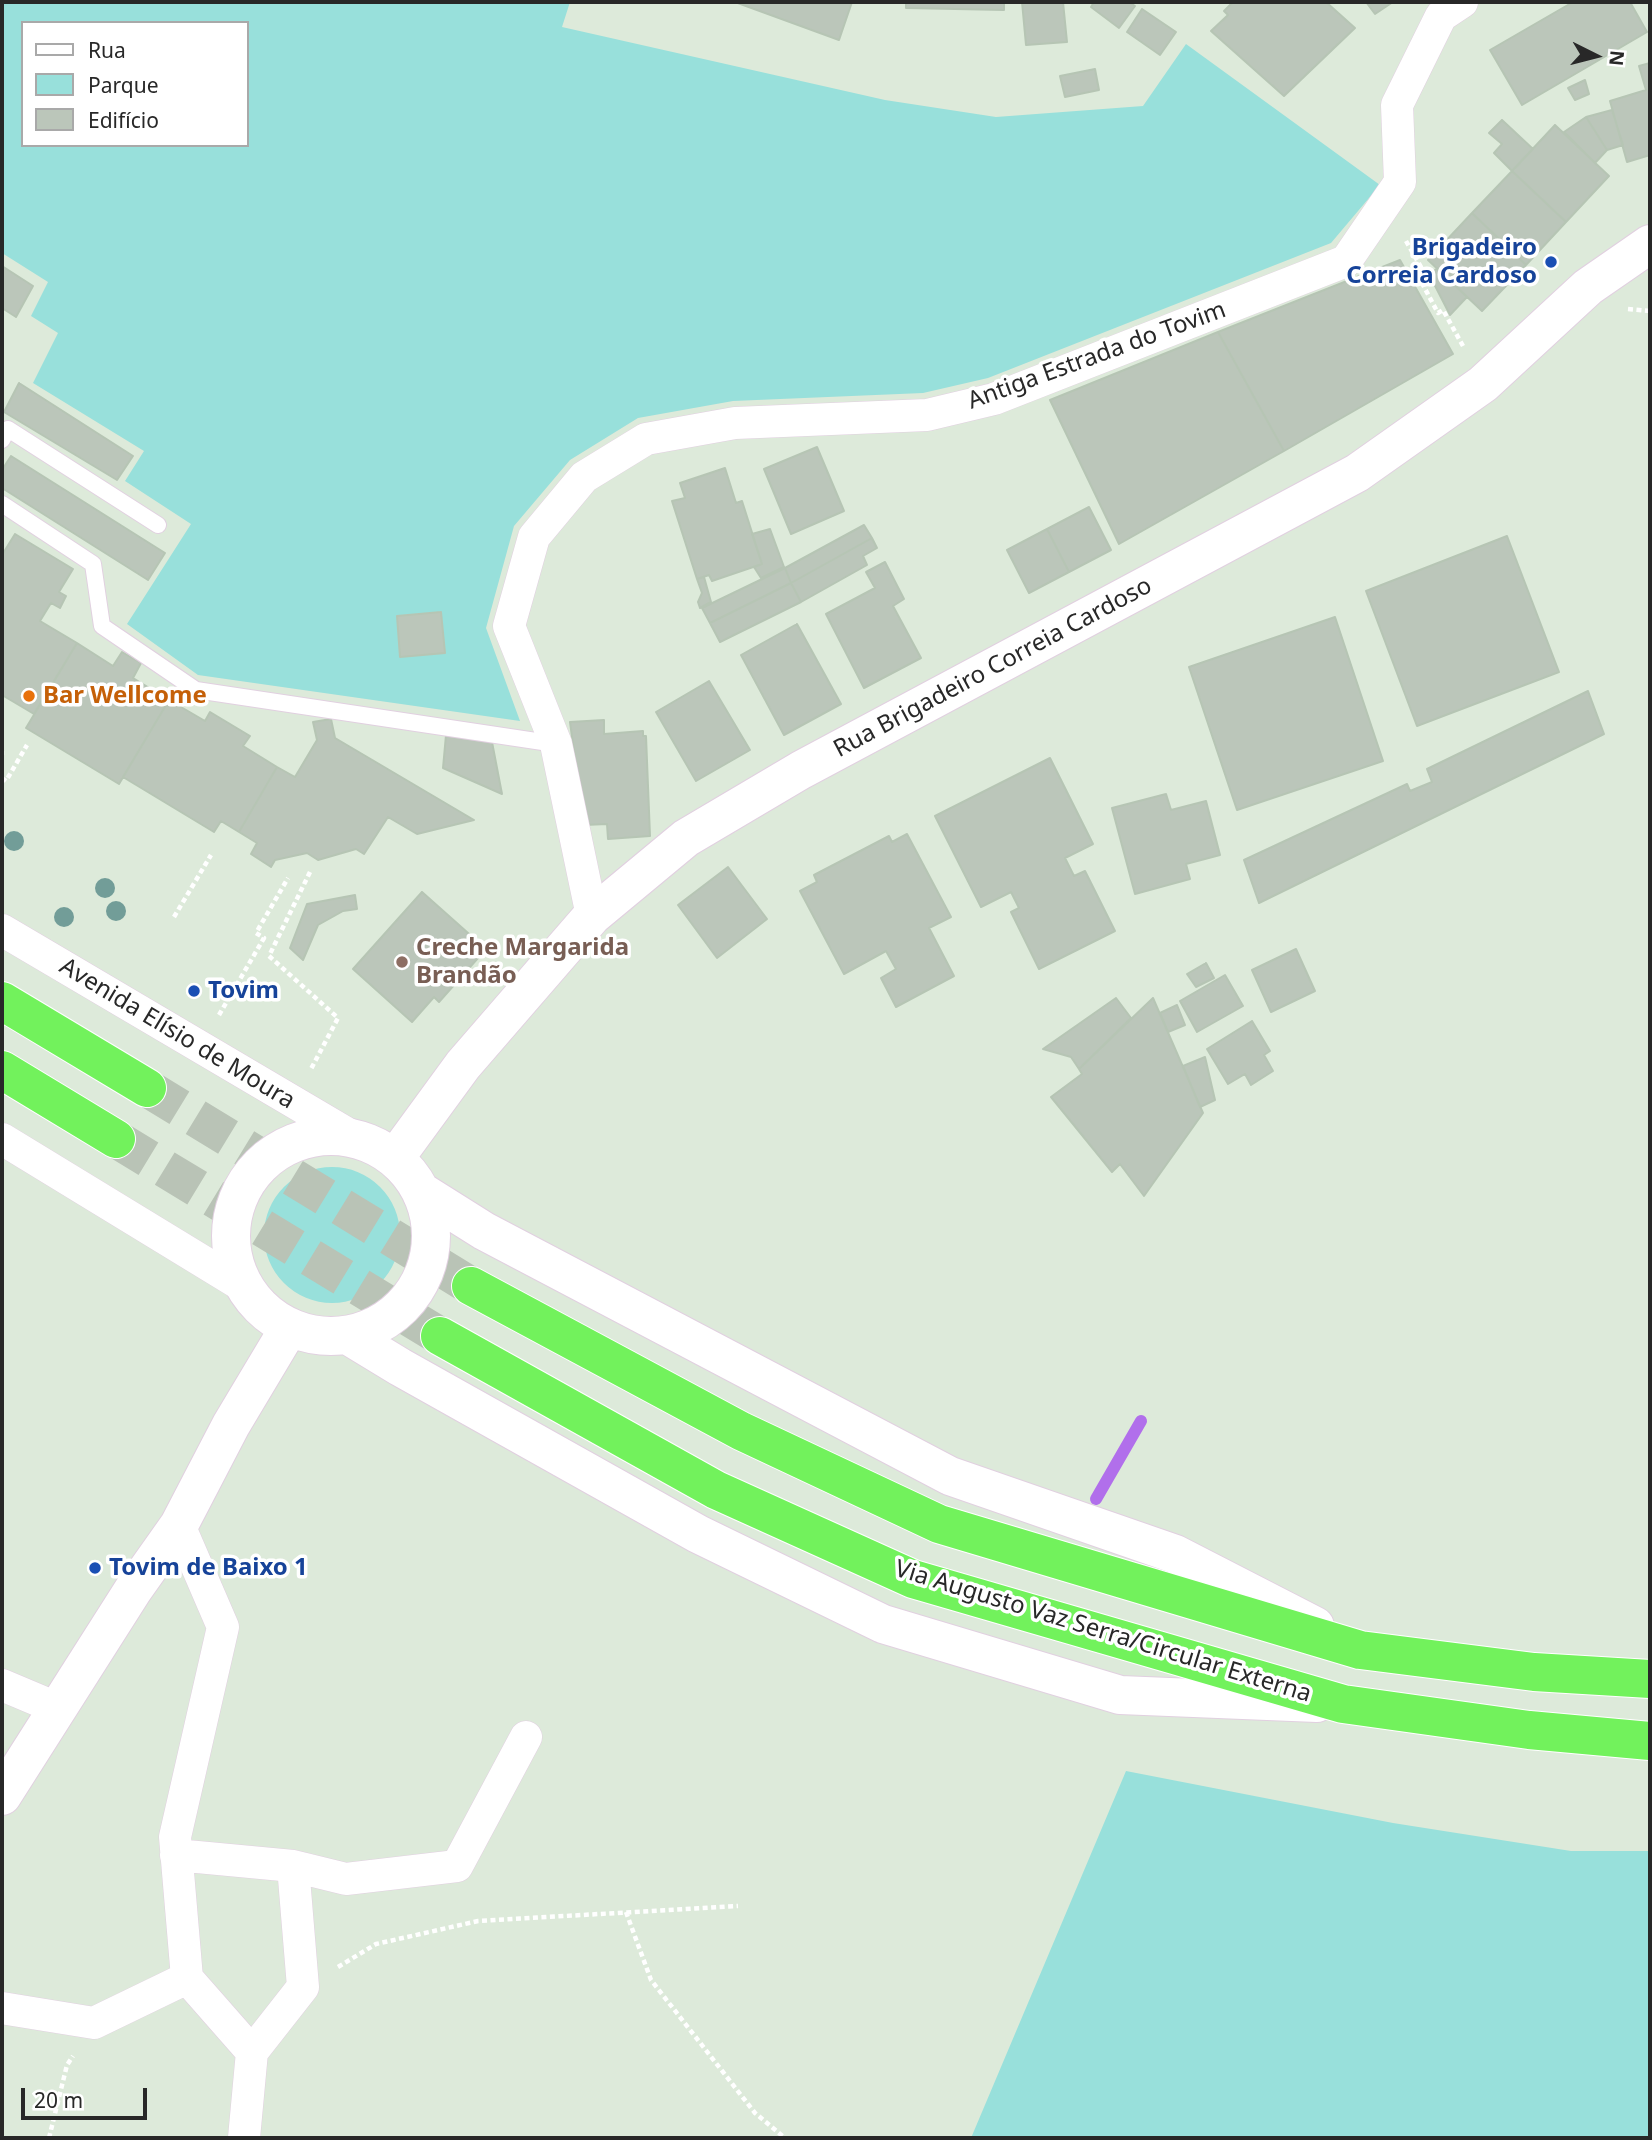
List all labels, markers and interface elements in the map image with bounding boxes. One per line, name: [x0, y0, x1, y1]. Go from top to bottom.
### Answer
legend: [21, 21, 248, 147]
north arrow: [1561, 21, 1631, 91]
text: Rua: [88, 36, 126, 64]
text: N: [1603, 49, 1631, 67]
text: Parque: [88, 71, 158, 99]
text: Edifício: [88, 106, 159, 134]
place label: Brigadeiro Correia Cardoso: [1346, 234, 1537, 290]
marker: Brigadeiro Correia Cardoso: [1543, 254, 1559, 270]
street label: Antiga Estrada do Tovim: [964, 296, 1230, 416]
street label: Rua Brigadeiro Correia Cardoso: [829, 572, 1157, 764]
place label: Bar Wellcome: [43, 682, 207, 710]
marker: Bar Wellcome: [21, 688, 37, 704]
place label: Creche Margarida Brandão: [416, 934, 629, 990]
street label: Avenida Elísio de Moura: [54, 952, 300, 1116]
marker: Creche Margarida Brandão: [394, 954, 410, 970]
place label: Tovim: [208, 977, 279, 1005]
marker: Tovim: [186, 983, 202, 999]
place label: Tovim de Baixo 1: [109, 1554, 308, 1582]
street label: Via Augusto Vaz Serra/Circular Externa: [891, 1555, 1315, 1709]
marker: Tovim de Baixo 1: [87, 1560, 103, 1576]
scale bar: [24, 2074, 150, 2118]
text: 20 m: [34, 2086, 83, 2114]

